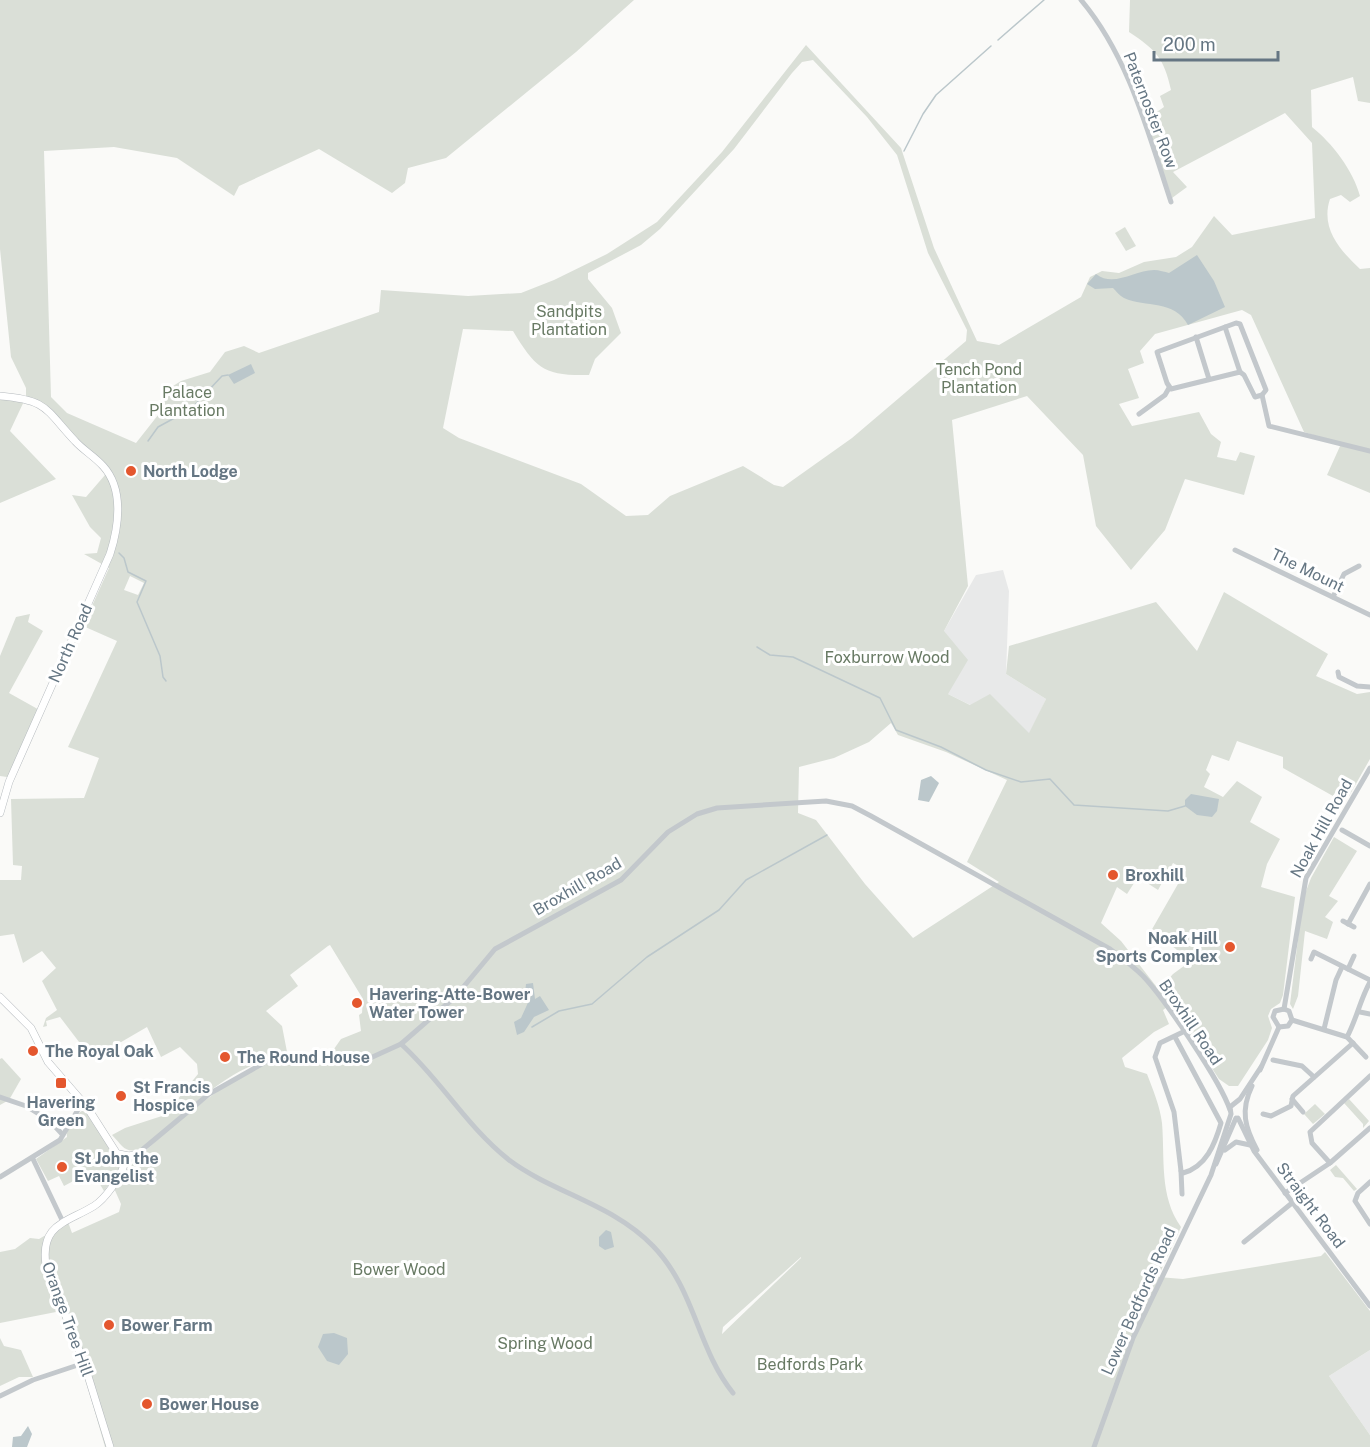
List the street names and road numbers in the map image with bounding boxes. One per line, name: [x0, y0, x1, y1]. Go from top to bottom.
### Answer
street label: Paternoster Row: [1120, 49, 1182, 172]
street label: The Mount: [1268, 545, 1348, 596]
street label: North Road: [45, 601, 96, 686]
street label: Noak Hill Road: [1286, 775, 1356, 881]
street label: Broxhill Road: [530, 853, 625, 919]
street label: Broxhill Road: [1155, 976, 1226, 1069]
street label: Straight Road: [1272, 1159, 1349, 1252]
street label: Lower Bedfords Road: [1097, 1224, 1180, 1378]
street label: Orange Tree Hill: [38, 1259, 97, 1379]

